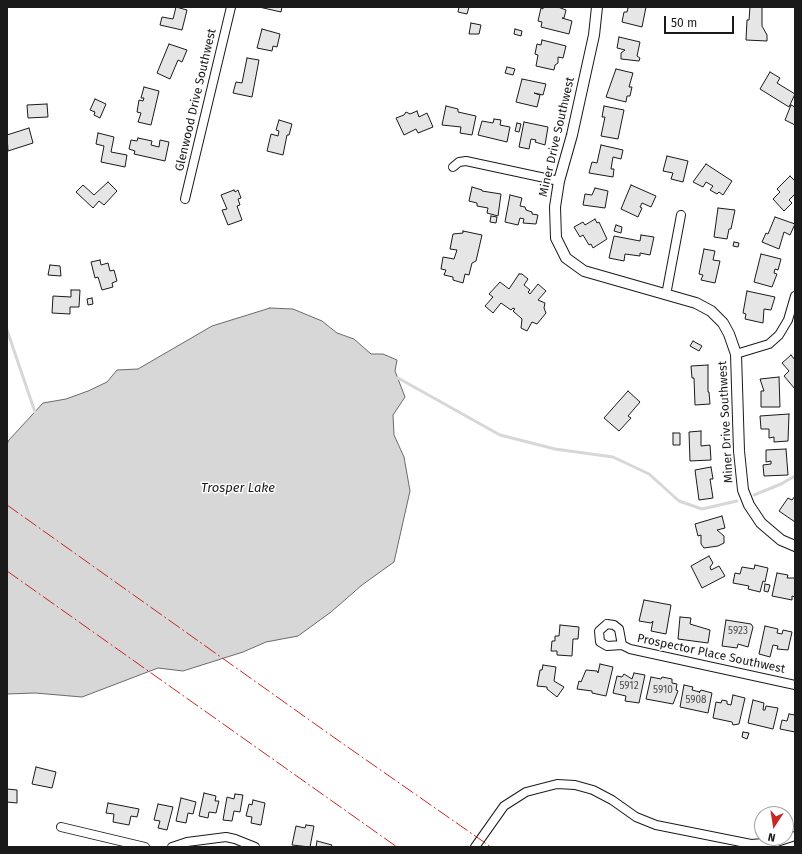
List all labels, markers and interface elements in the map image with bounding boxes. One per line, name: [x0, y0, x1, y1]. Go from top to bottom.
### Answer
scale bar: [666, 8, 736, 34]
text: 50 m: [671, 16, 697, 30]
street label: Glenwood Drive Southwest: [173, 27, 219, 173]
street label: Miner Drive Southwest: [536, 76, 578, 198]
street label: Miner Drive Southwest: [716, 361, 736, 483]
water label: Trosper Lake: [201, 480, 275, 496]
house number: 5923: [728, 625, 748, 637]
street label: Prospector Place Southwest: [636, 631, 786, 677]
house number: 5912: [619, 680, 639, 692]
house number: 5910: [653, 684, 673, 696]
house number: 5908: [685, 694, 707, 706]
north arrow: [754, 806, 794, 846]
text: N: [767, 830, 777, 844]

